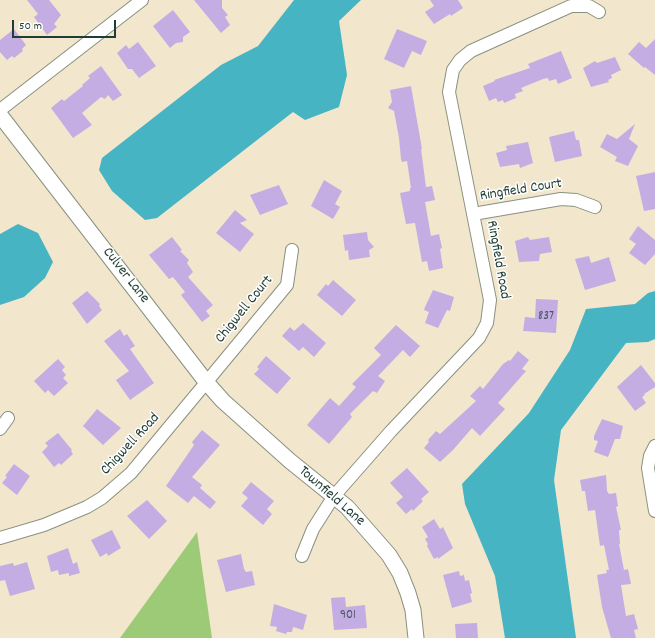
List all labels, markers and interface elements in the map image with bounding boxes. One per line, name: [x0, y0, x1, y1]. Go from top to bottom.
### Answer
scale bar: [14, 12, 118, 38]
text: 50 m: [19, 18, 42, 35]
street label: Ringfield Court: [479, 176, 563, 206]
street label: Ringfield Road: [481, 219, 513, 301]
street label: Culver Lane: [98, 244, 152, 308]
street label: Chigwell Court: [212, 272, 278, 348]
house number: 837: [538, 309, 554, 325]
street label: Chigwell Road: [98, 410, 164, 480]
street label: Townfield Lane: [294, 463, 368, 531]
house number: 901: [340, 608, 356, 624]

